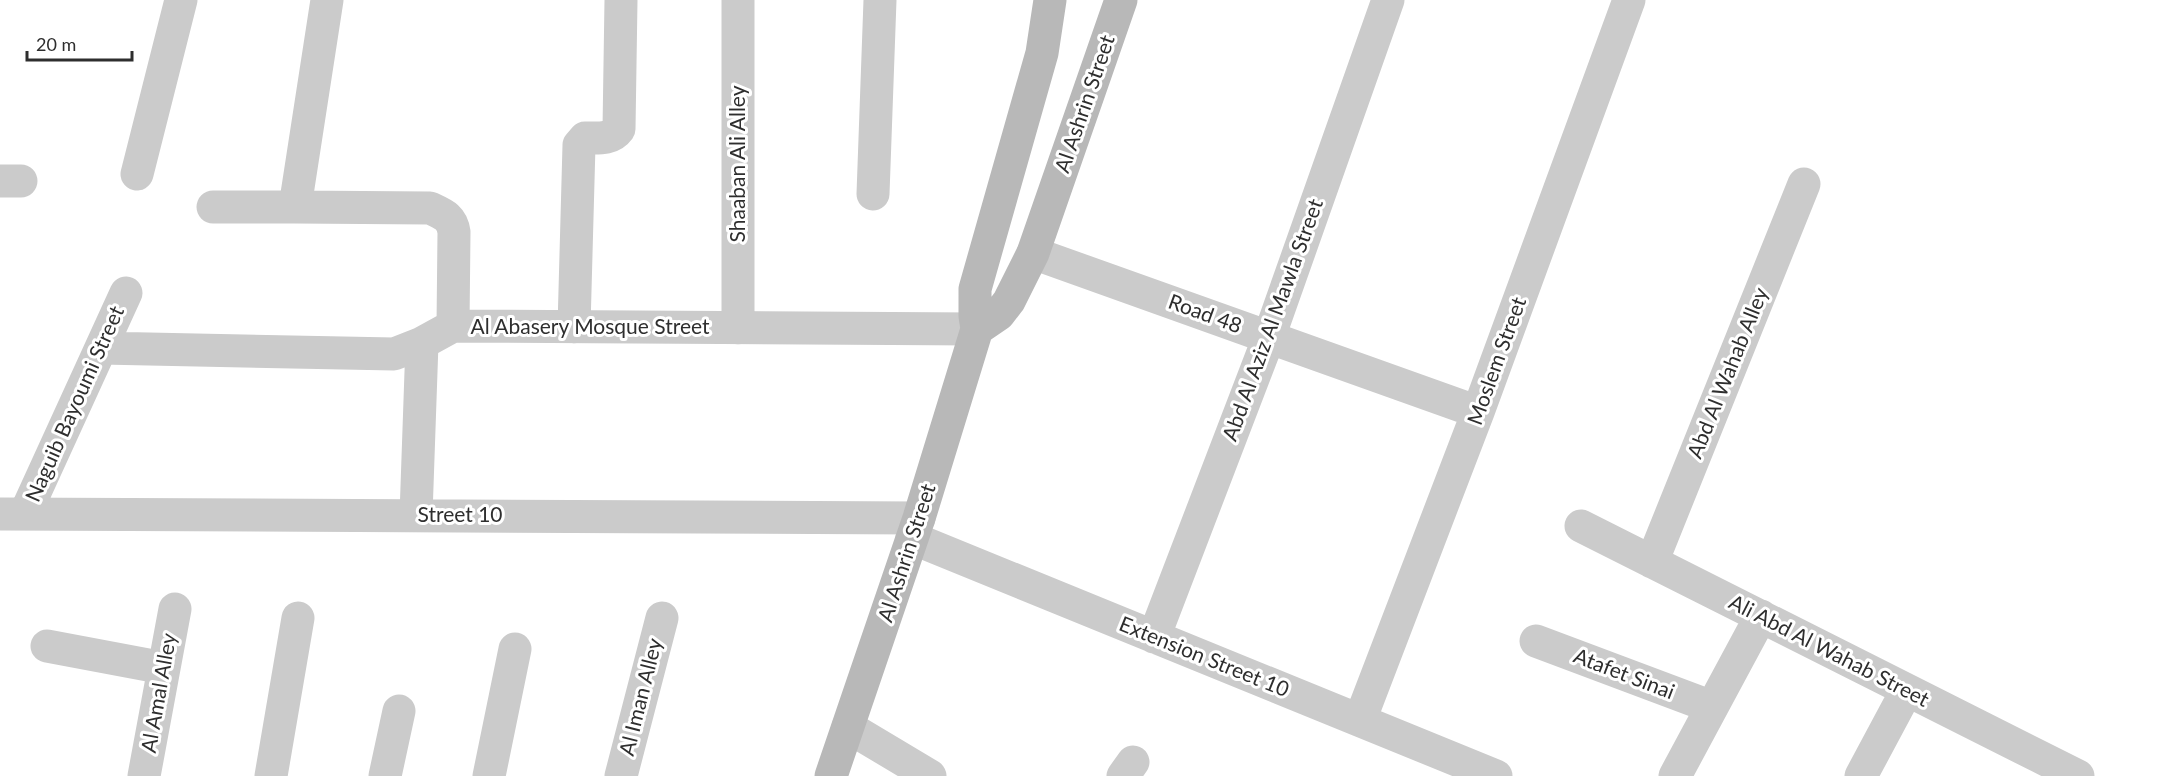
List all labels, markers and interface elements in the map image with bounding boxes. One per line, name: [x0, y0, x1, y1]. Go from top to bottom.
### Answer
scale bar: [27, 24, 132, 62]
street label: Al Ashrin Street: [1048, 31, 1119, 176]
text: 20 m: [36, 33, 76, 55]
street label: Shaaban Ali Alley: [724, 85, 749, 242]
street label: Abd Al Aziz Al Mawla Street: [1216, 195, 1327, 444]
street label: Abd Al Wahab Alley: [1681, 283, 1772, 461]
street label: Road 48: [1165, 288, 1246, 337]
street label: Moslem Street: [1461, 293, 1530, 428]
street label: Naguib Bayoumi Street: [19, 301, 128, 505]
street label: Al Abasery Mosque Street: [470, 313, 710, 338]
street label: Al Ashrin Street: [871, 480, 940, 625]
street label: Street 10: [417, 501, 503, 526]
street label: Ali Abd Al Wahab Street: [1726, 588, 1934, 711]
street label: Extension Street 10: [1116, 610, 1293, 701]
street label: Al Amal Alley: [135, 631, 180, 755]
street label: Al Iman Alley: [613, 635, 666, 758]
street label: Atafet Sinai: [1571, 642, 1678, 703]

